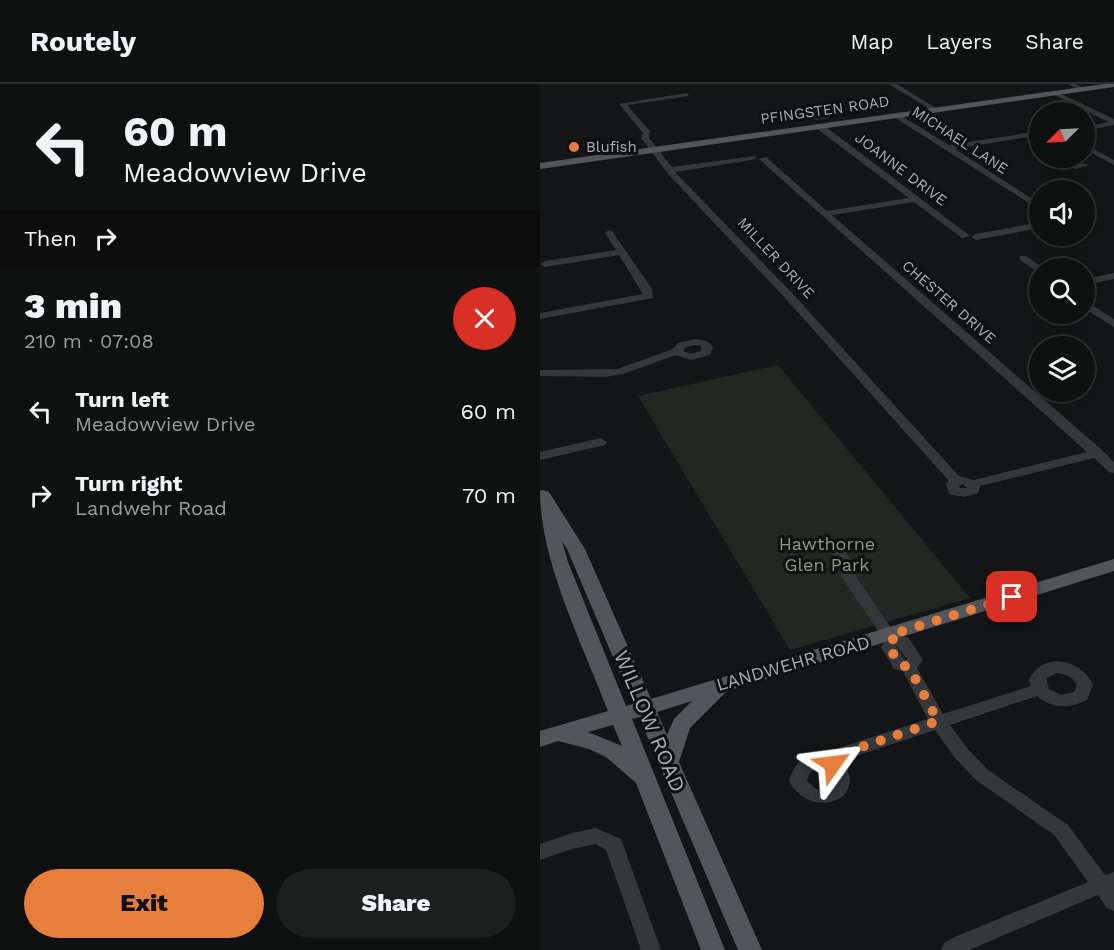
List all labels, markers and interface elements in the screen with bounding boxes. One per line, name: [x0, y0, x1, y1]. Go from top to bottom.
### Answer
text: Routely: [30, 25, 136, 58]
text: Map: [850, 29, 893, 54]
text: Layers: [926, 29, 992, 54]
text: Share: [1025, 29, 1084, 54]
street label: PFINGSTEN ROAD: [759, 92, 891, 128]
street label: MICHAEL LANE: [908, 102, 1012, 178]
north arrow: [1029, 102, 1095, 168]
map controls: [1029, 102, 1095, 402]
text: 60 m: [123, 107, 227, 156]
icon: left: [24, 108, 102, 186]
street label: JOANNE DRIVE: [851, 129, 951, 209]
place label: Blufish: [586, 138, 637, 156]
marker: Blufish: [567, 140, 581, 154]
text: Meadowview Drive: [123, 157, 367, 189]
button: sound: [1029, 180, 1095, 246]
street label: MILLER DRIVE: [734, 214, 818, 302]
icon: right: [89, 222, 122, 255]
text: Then: [24, 226, 77, 251]
street label: CHESTER DRIVE: [898, 256, 1000, 348]
button: search: [1029, 258, 1095, 324]
text: 3 min: [24, 285, 122, 327]
button: close: [453, 287, 516, 350]
text: 210 m · 07:08: [24, 329, 154, 353]
button: layers: [1029, 336, 1095, 402]
text: Turn left: [75, 387, 169, 412]
icon: left: [24, 395, 57, 428]
text: 60 m: [460, 399, 516, 424]
text: Meadowview Drive: [75, 412, 256, 436]
text: Turn right: [75, 471, 182, 496]
icon: right: [24, 479, 57, 512]
text: 70 m: [462, 483, 516, 508]
text: Landwehr Road: [75, 496, 227, 520]
park label: Hawthorne Glen Park: [779, 533, 875, 575]
pin: [986, 571, 1037, 622]
icon: arrive: [995, 580, 1028, 613]
street label: LANDWEHR ROAD: [714, 631, 872, 695]
street label: WILLOW ROAD: [609, 646, 691, 796]
position arrow: [801, 732, 865, 796]
button: Exit: [24, 869, 264, 938]
button: Share: [276, 869, 516, 938]

